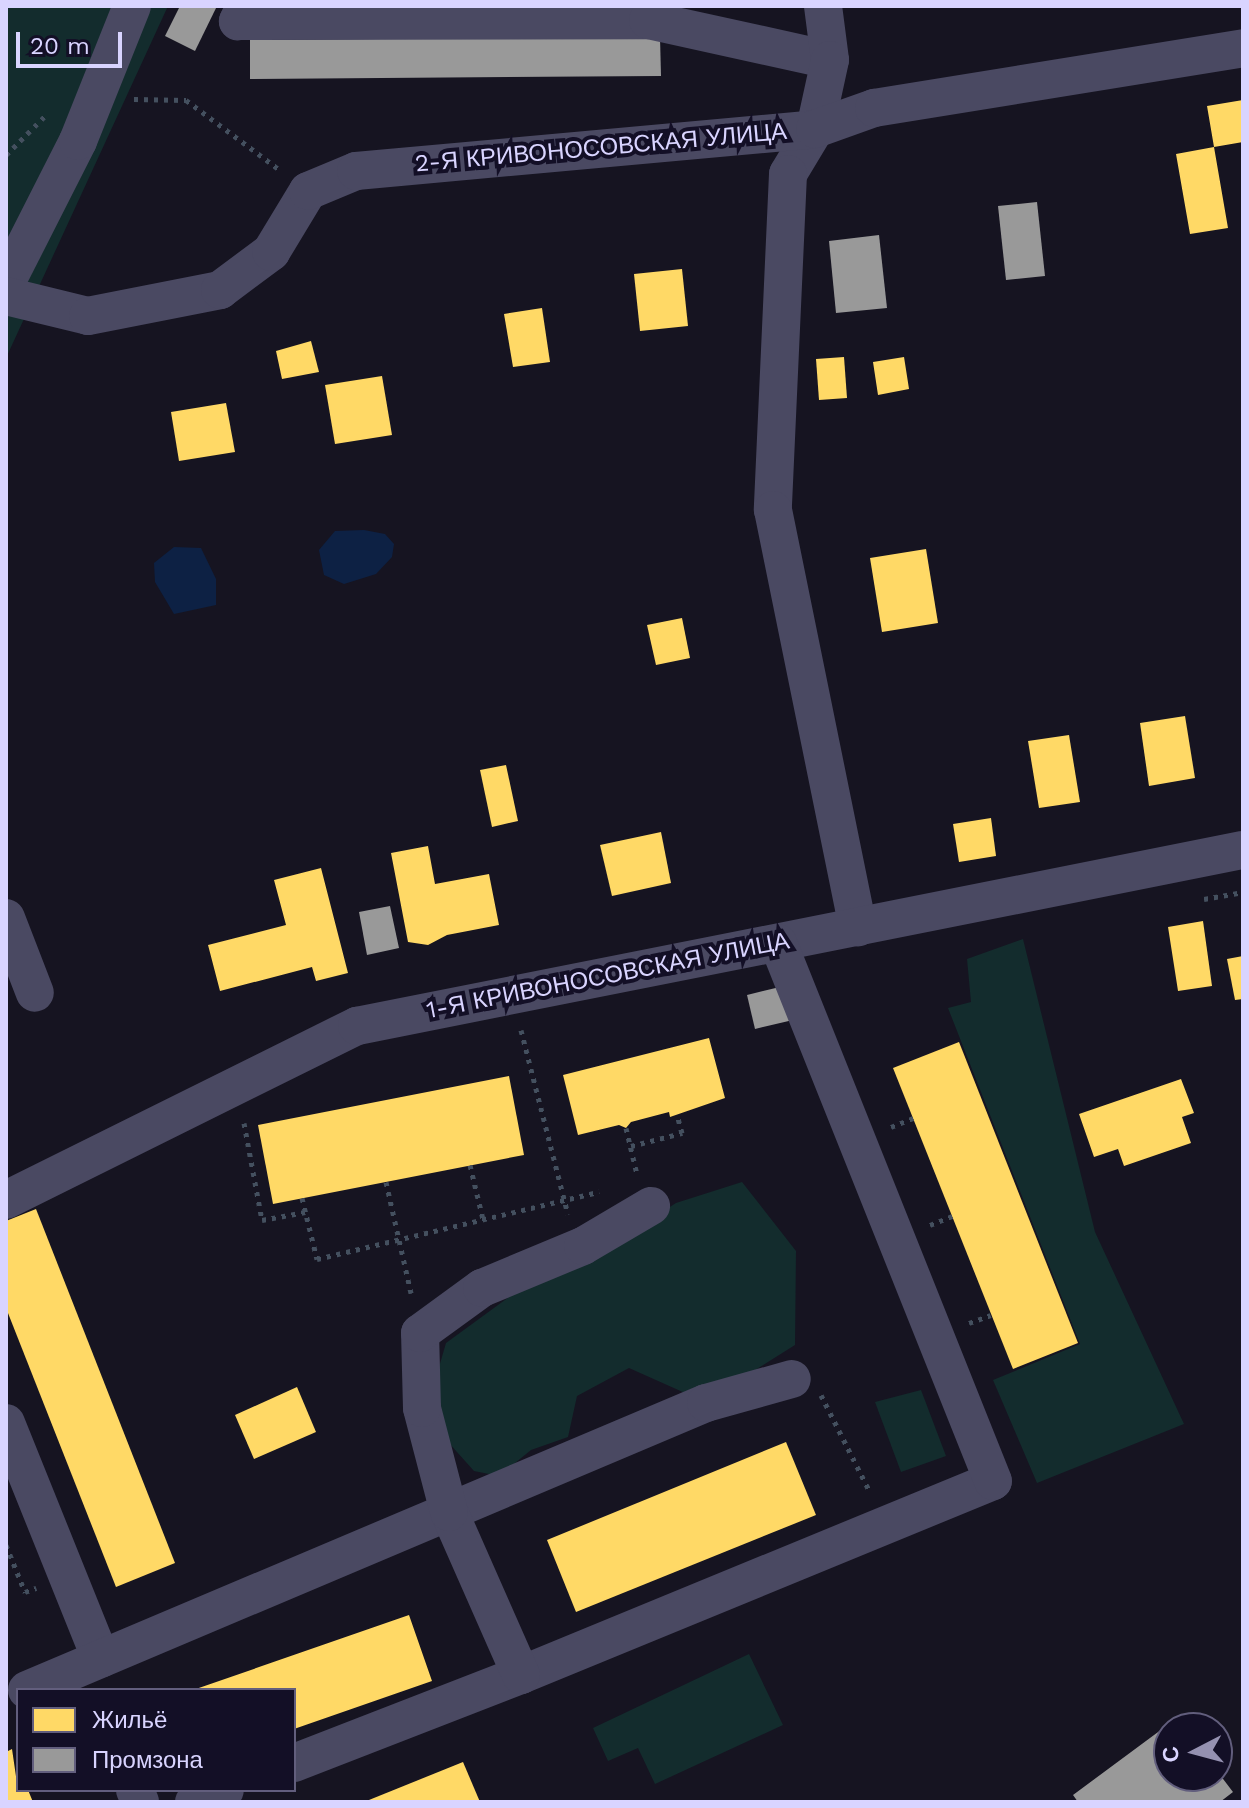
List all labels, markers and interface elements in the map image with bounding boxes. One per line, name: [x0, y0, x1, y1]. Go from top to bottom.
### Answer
scale bar: [20, 16, 126, 66]
text: 20 m: [30, 32, 90, 60]
street label: 2-Я КРИВОНОСОВСКАЯ УЛИЦА: [414, 117, 788, 179]
street label: 1-Я КРИВОНОСОВСКАЯ УЛИЦА: [424, 927, 792, 1025]
legend: [16, 1688, 296, 1792]
text: Жильё: [92, 1706, 167, 1734]
north arrow: [1153, 1712, 1233, 1792]
text: С: [1157, 1745, 1184, 1764]
text: Промзона: [92, 1746, 203, 1774]

